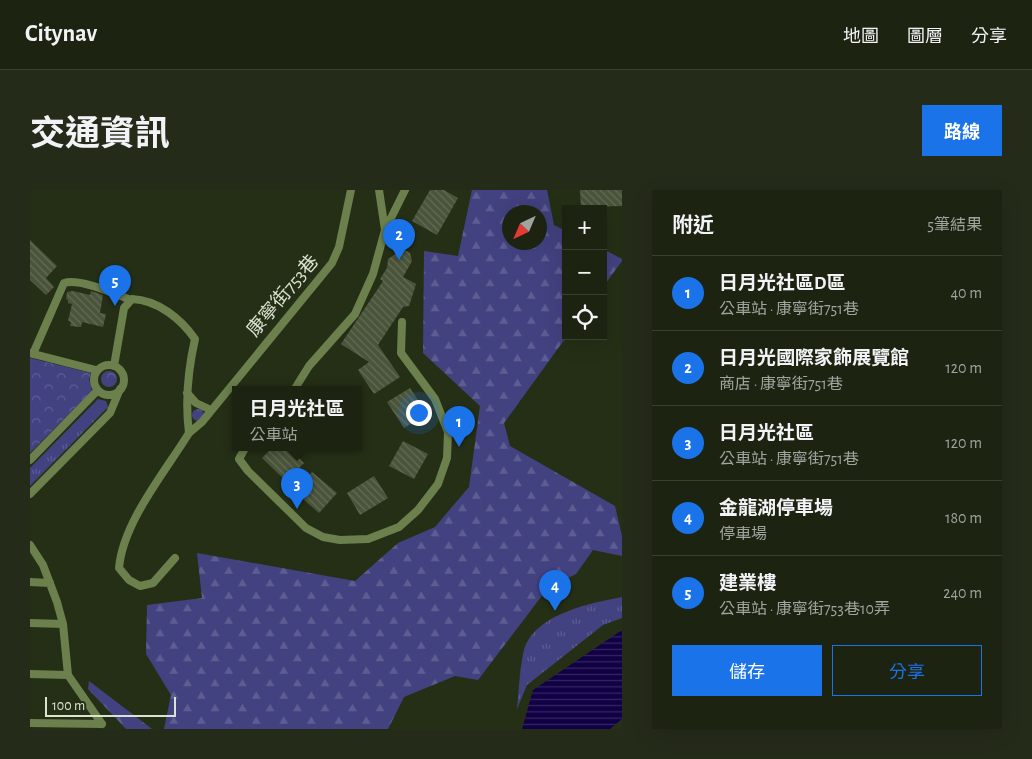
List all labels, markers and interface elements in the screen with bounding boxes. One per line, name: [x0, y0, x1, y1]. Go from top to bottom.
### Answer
text: Citynav: [25, 22, 97, 46]
text: 地圖: [843, 28, 879, 46]
text: 圖層: [907, 28, 943, 46]
text: 分享: [971, 28, 1007, 46]
button: 路線: [922, 105, 1002, 156]
text: 交通資訊: [30, 117, 170, 152]
north arrow: [502, 205, 547, 250]
map controls: [562, 205, 607, 340]
button: +: [562, 205, 607, 250]
text: 附近: [672, 215, 714, 236]
text: 5筆結果: [927, 217, 982, 233]
pin: 2: [383, 219, 415, 260]
street label: 康寧街753巷: [242, 250, 322, 340]
button: −: [562, 250, 607, 295]
pin: 5: [99, 265, 131, 306]
text: 日月光社區D區: [719, 274, 845, 293]
text: 1: [685, 285, 691, 301]
text: 40 m: [950, 285, 982, 301]
button: locate: [562, 295, 607, 340]
text: 公車站 · 康寧街751巷: [719, 301, 859, 317]
text: 日月光國際家飾展覽館: [719, 349, 909, 368]
text: 2: [684, 360, 692, 376]
text: 120 m: [945, 360, 982, 376]
text: 商店 · 康寧街751巷: [719, 376, 843, 392]
popup: [232, 386, 362, 451]
text: 日月光社區: [249, 400, 345, 419]
your location: [406, 400, 432, 426]
pin: 1: [443, 406, 475, 447]
text: 日月光社區: [719, 424, 814, 443]
text: 公車站: [249, 427, 298, 443]
text: 3: [685, 435, 691, 451]
text: 120 m: [945, 435, 982, 451]
text: 公車站 · 康寧街751巷: [719, 451, 859, 467]
pin: 3: [281, 468, 313, 509]
text: 金龍湖停車場: [719, 499, 833, 518]
text: 4: [684, 510, 692, 526]
text: 180 m: [945, 510, 982, 526]
text: 停車場: [719, 526, 767, 542]
pin: 4: [539, 570, 571, 611]
text: 建業樓: [719, 574, 776, 593]
text: 5: [685, 585, 691, 601]
text: 240 m: [943, 585, 982, 601]
text: 公車站 · 康寧街753巷10弄: [719, 601, 890, 617]
button: 儲存: [672, 645, 822, 696]
button: 分享: [832, 645, 982, 696]
scale bar: [45, 694, 176, 717]
text: 100 m: [52, 699, 85, 713]

